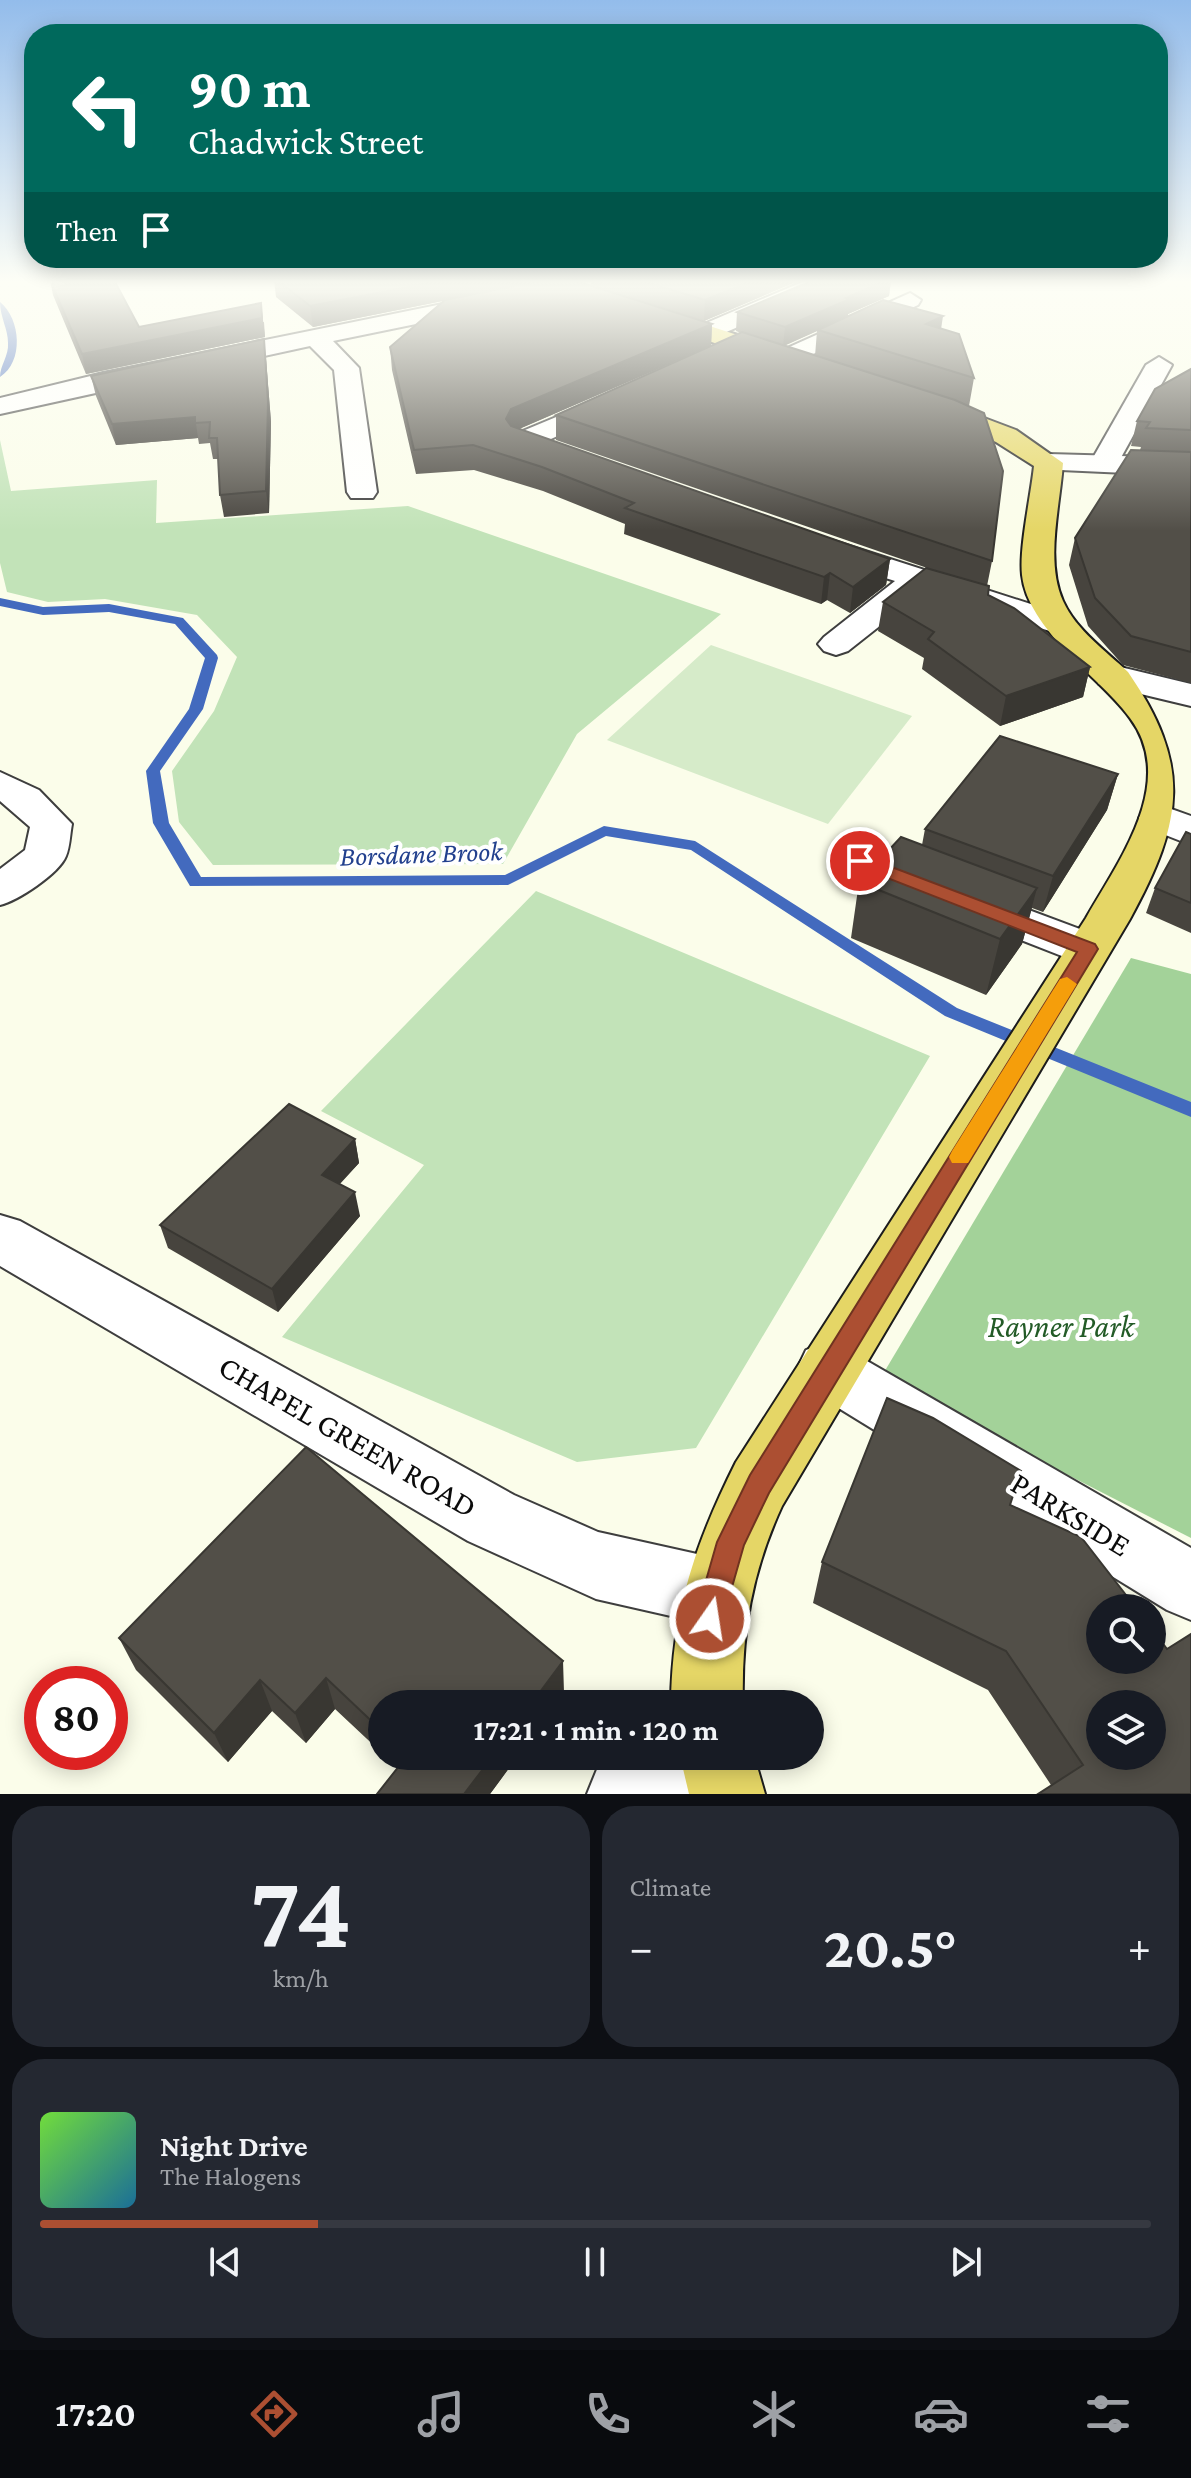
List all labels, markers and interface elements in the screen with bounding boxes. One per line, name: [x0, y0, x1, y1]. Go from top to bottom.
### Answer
icon: left: [56, 56, 160, 160]
text: 90 m: [188, 57, 311, 119]
text: Chadwick Street: [188, 122, 423, 162]
icon: arrive: [134, 208, 178, 252]
text: Then: [56, 214, 118, 247]
pin: [826, 827, 894, 895]
water label: Borsdane Brook: [339, 835, 505, 872]
icon: arrive: [838, 839, 882, 883]
park label: Rayner Park: [988, 1308, 1136, 1344]
street label: CHAPEL GREEN ROAD: [213, 1348, 483, 1524]
street label: PARKSIDE: [1005, 1464, 1137, 1564]
position arrow: [668, 1577, 752, 1661]
map controls: [1086, 1594, 1166, 1770]
button: search: [1086, 1594, 1166, 1674]
speed limit sign: 80: [24, 1666, 128, 1770]
button: layers: [1086, 1690, 1166, 1770]
text: 17:21 · 1 min · 120 m: [474, 1713, 718, 1746]
text: 74: [250, 1854, 352, 1969]
text: Climate: [630, 1873, 711, 1902]
text: 20.5°: [823, 1913, 957, 1980]
text: −: [630, 1923, 653, 1971]
text: +: [1128, 1923, 1151, 1971]
text: km/h: [273, 1964, 329, 1993]
text: Night Drive: [160, 2129, 308, 2162]
text: The Halogens: [160, 2162, 301, 2191]
icon: previous: [203, 2240, 247, 2284]
icon: pause: [573, 2240, 617, 2284]
icon: next: [944, 2240, 988, 2284]
icon: directions: [246, 2386, 302, 2442]
icon: music: [413, 2386, 469, 2442]
icon: phone: [580, 2386, 636, 2442]
icon: climate: [746, 2386, 802, 2442]
icon: car: [913, 2386, 969, 2442]
icon: filters: [1080, 2386, 1136, 2442]
text: 17:20: [55, 2394, 136, 2434]

